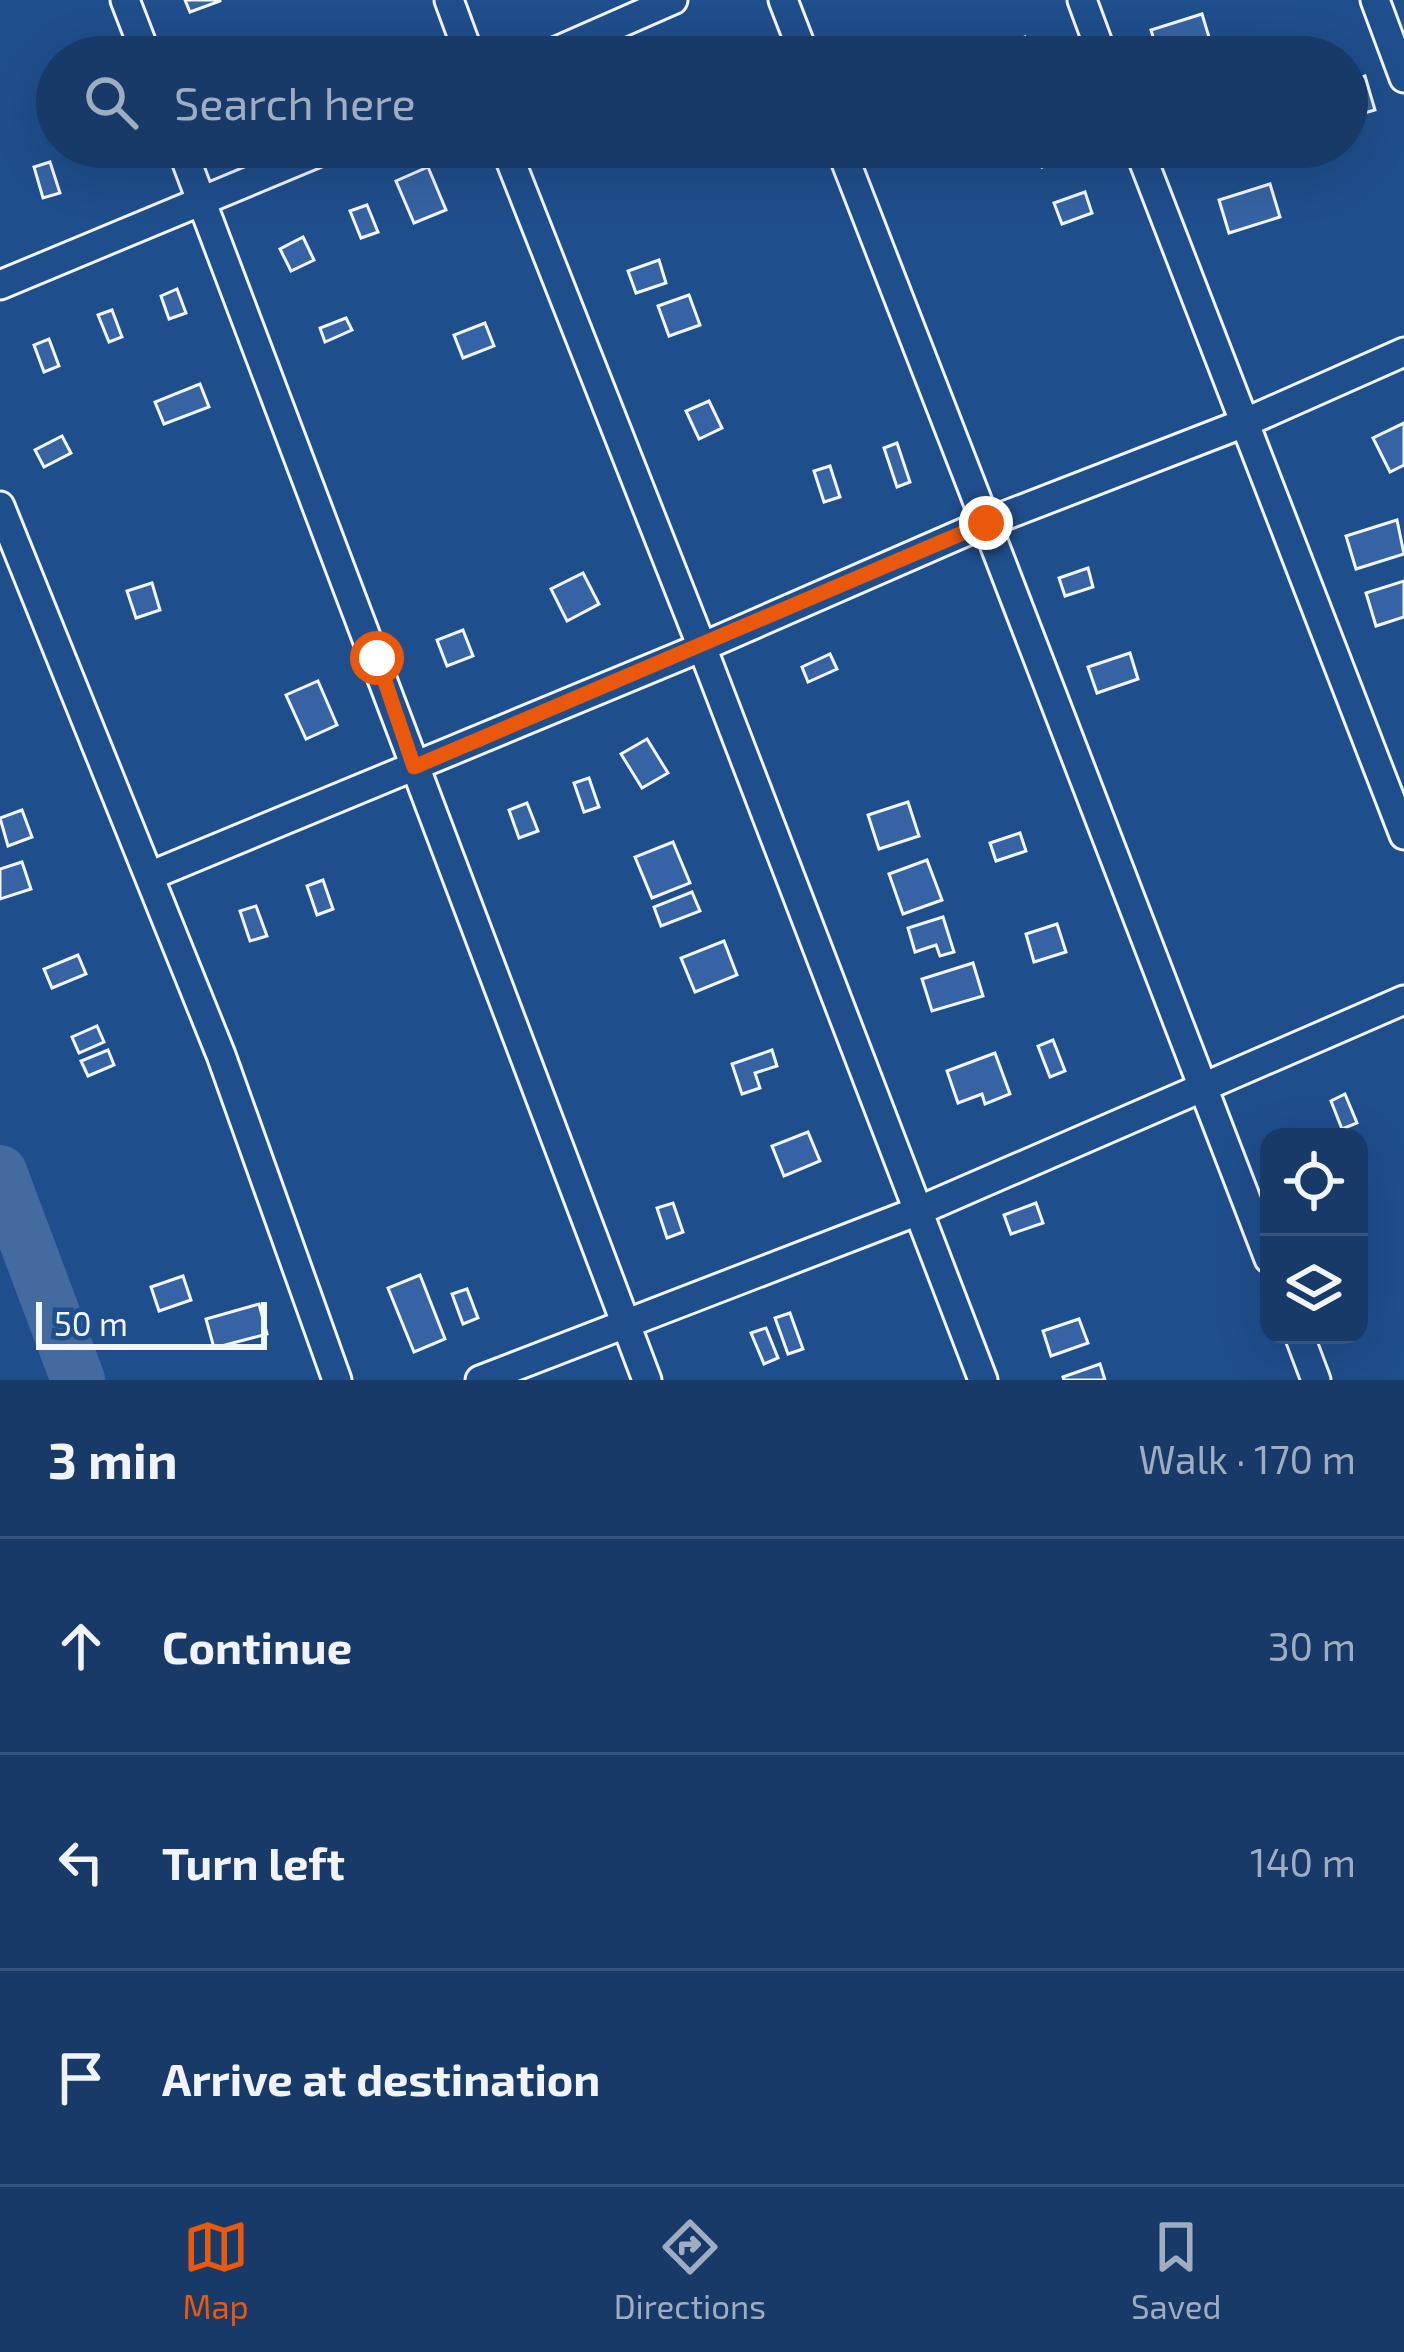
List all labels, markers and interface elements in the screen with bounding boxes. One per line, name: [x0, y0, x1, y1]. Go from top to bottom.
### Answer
search box: [36, 36, 1368, 168]
icon: search: [78, 69, 144, 135]
text: Search here: [174, 75, 416, 129]
route end: [959, 496, 1013, 550]
route start: [350, 631, 404, 685]
map controls: [1260, 1128, 1368, 1344]
button: locate: [1260, 1128, 1368, 1236]
button: layers: [1260, 1236, 1368, 1344]
scale bar: [36, 1296, 267, 1349]
text: 50 m: [54, 1303, 128, 1343]
text: 3 min: [48, 1428, 178, 1489]
text: Walk · 170 m: [1139, 1435, 1356, 1482]
icon: ahead: [48, 1613, 114, 1679]
text: Continue: [162, 1619, 352, 1673]
text: 30 m: [1268, 1622, 1356, 1669]
icon: left: [48, 1829, 114, 1895]
text: Turn left: [162, 1835, 345, 1889]
text: 140 m: [1250, 1838, 1356, 1885]
icon: arrive: [48, 2045, 114, 2111]
text: Arrive at destination: [162, 2051, 600, 2105]
tab: Map: [183, 2214, 249, 2326]
tab: Directions: [614, 2214, 766, 2326]
tab: Saved: [1131, 2214, 1221, 2326]

